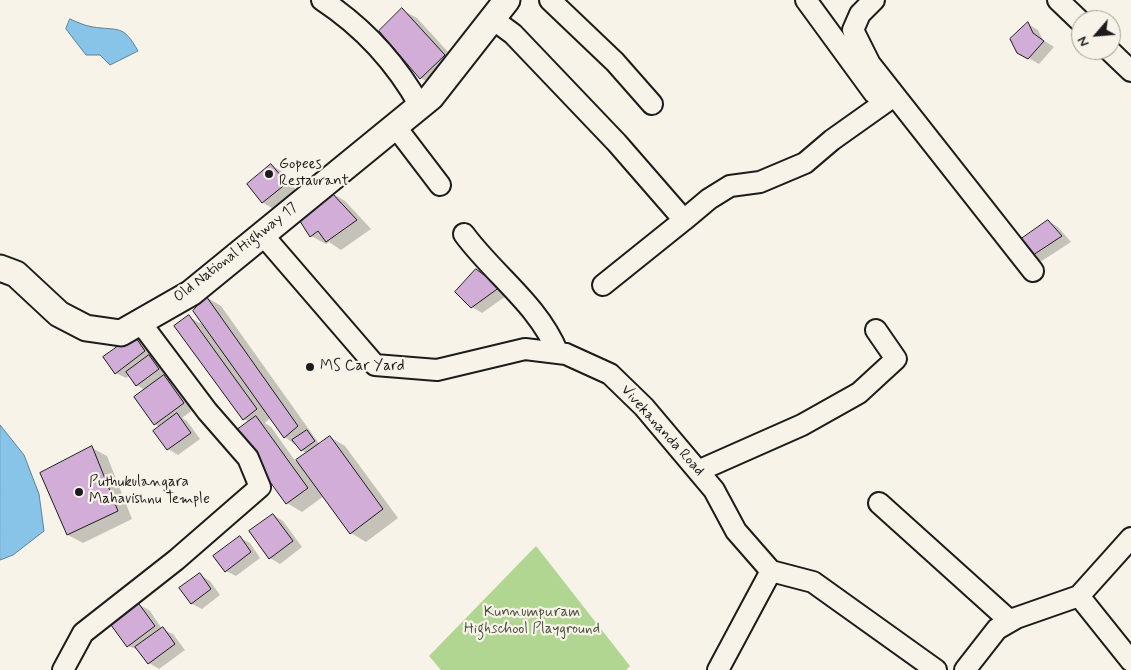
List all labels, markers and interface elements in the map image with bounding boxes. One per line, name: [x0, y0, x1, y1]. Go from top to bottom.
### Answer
north arrow: [1071, 10, 1121, 60]
text: N: [1073, 33, 1094, 50]
place label: Gopees Restaurant: [279, 156, 349, 191]
marker: Gopees Restaurant: [263, 168, 275, 180]
street label: Old National Highway 17: [171, 199, 301, 307]
place label: MS Car Yard: [320, 358, 405, 376]
marker: MS Car Yard: [304, 361, 316, 373]
street label: Vivekananda Road: [616, 382, 708, 480]
place label: Puthukulangara Mahavishnu Temple: [89, 474, 210, 509]
marker: Puthukulangara Mahavishnu Temple: [73, 486, 85, 498]
park label: Kunnumpuram Highschool Playground: [464, 604, 600, 639]

